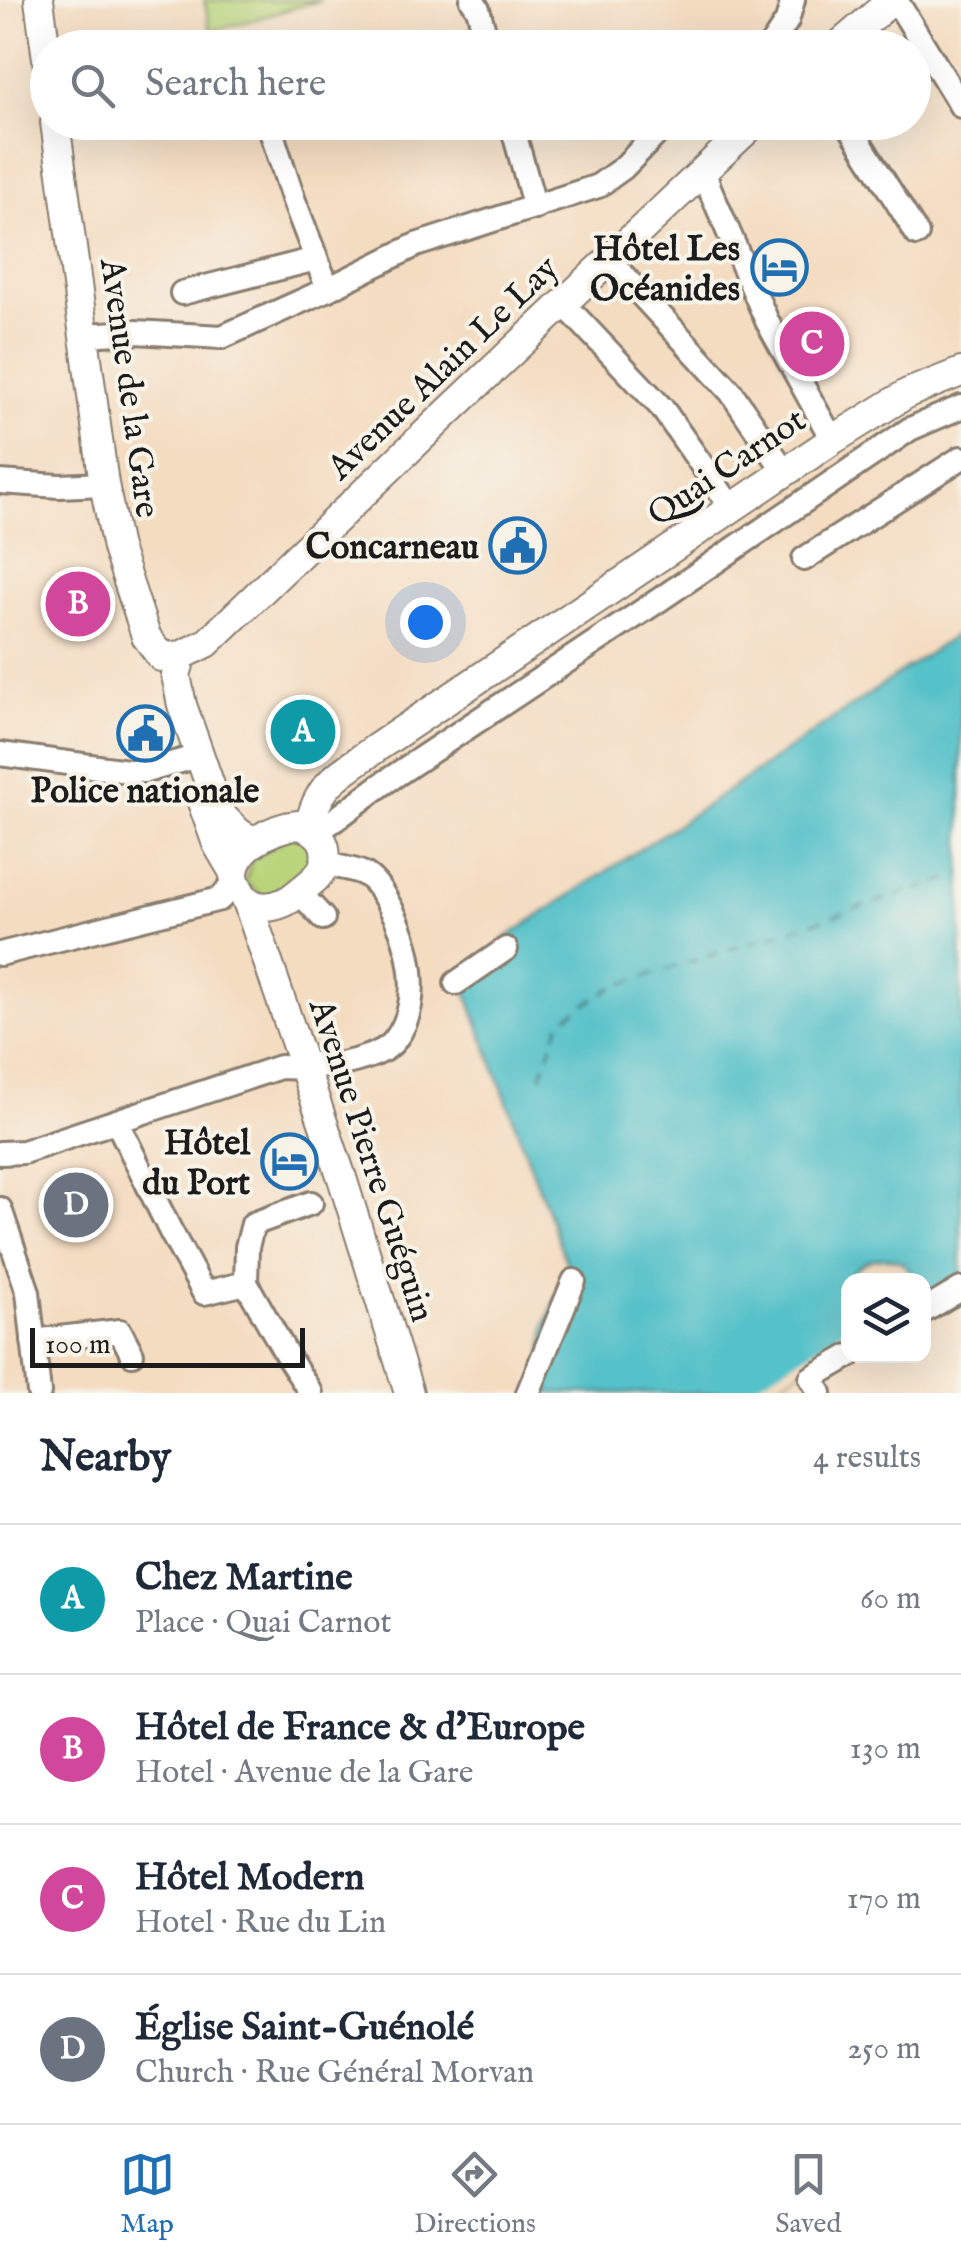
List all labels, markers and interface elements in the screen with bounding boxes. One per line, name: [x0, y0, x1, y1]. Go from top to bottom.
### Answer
search box: [30, 30, 931, 140]
icon: search: [65, 58, 120, 113]
text: Search here: [145, 61, 326, 109]
place label: Hôtel Les Océanides: [590, 228, 740, 313]
hotel icon: Hôtel Les Océanides: [749, 238, 809, 298]
street label: Avenue Alain Le Lay: [318, 246, 569, 491]
street label: Avenue de la Gare: [88, 255, 169, 521]
pin: C: [780, 306, 844, 382]
street label: Quai Carnot: [640, 399, 815, 537]
public building icon: Concarneau: [488, 516, 548, 576]
place label: Concarneau: [306, 526, 480, 571]
pin: B: [46, 566, 110, 642]
your location: [400, 597, 451, 648]
pin: A: [270, 694, 336, 770]
public building icon: Police nationale: [115, 704, 175, 764]
place label: Police nationale: [31, 770, 259, 815]
street label: Avenue Pierre Guéguin: [297, 993, 444, 1328]
place label: Hôtel du Port: [142, 1122, 251, 1207]
hotel icon: Hôtel du Port: [259, 1132, 319, 1192]
pin: D: [44, 1168, 108, 1242]
map controls: [841, 1273, 931, 1363]
button: layers: [841, 1273, 931, 1363]
scale bar: [30, 1323, 305, 1368]
text: 100 m: [45, 1328, 111, 1363]
text: Nearby: [40, 1432, 171, 1485]
text: 4 results: [813, 1438, 921, 1479]
text: Chez Martine: [135, 1555, 353, 1603]
text: A: [62, 1579, 83, 1620]
text: 60 m: [860, 1579, 921, 1620]
text: Place · Quai Carnot: [135, 1603, 391, 1644]
text: Hôtel de France & d'Europe: [135, 1705, 585, 1753]
text: B: [62, 1729, 83, 1770]
text: 130 m: [850, 1729, 921, 1770]
text: Hotel · Avenue de la Gare: [135, 1753, 473, 1794]
text: Hôtel Modern: [135, 1855, 364, 1903]
text: C: [61, 1879, 84, 1920]
text: 170 m: [847, 1879, 921, 1920]
text: Hotel · Rue du Lin: [135, 1903, 386, 1944]
text: Église Saint-Guénolé: [135, 2005, 474, 2053]
text: D: [60, 2029, 85, 2070]
text: 250 m: [847, 2029, 921, 2070]
text: Church · Rue Général Morvan: [135, 2053, 534, 2094]
tab: Map: [120, 2147, 175, 2242]
tab: Directions: [414, 2147, 536, 2242]
tab: Saved: [775, 2147, 841, 2242]

